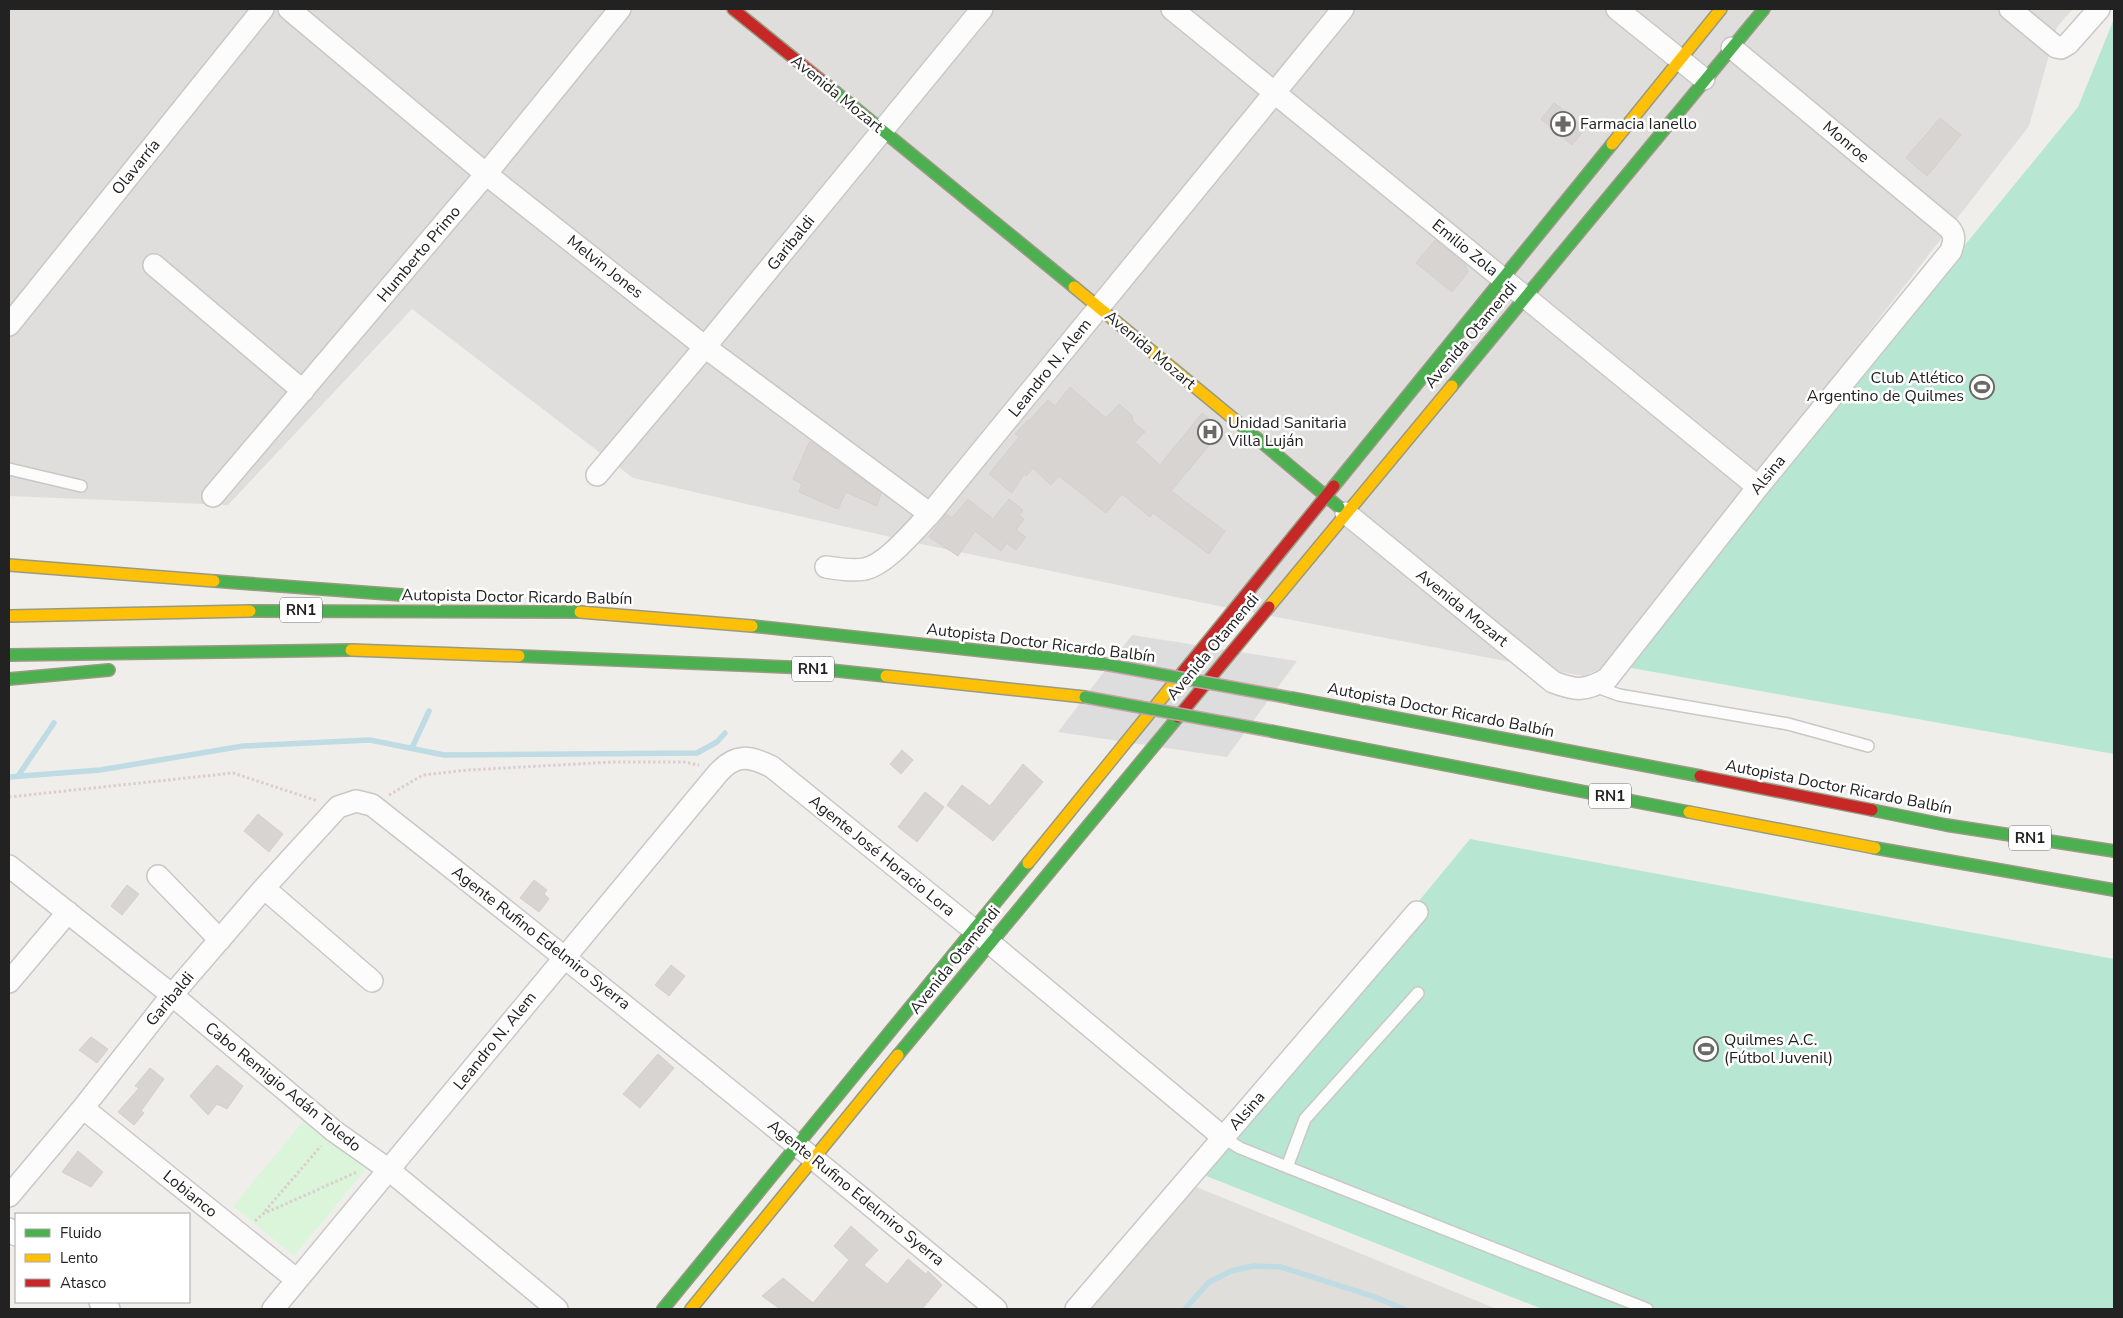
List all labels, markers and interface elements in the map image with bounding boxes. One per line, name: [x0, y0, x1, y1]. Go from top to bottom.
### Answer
street label: Avenida Mozart: [786, 50, 888, 138]
pharmacy icon: Farmacia Ianello: [1550, 111, 1576, 137]
place label: Farmacia Ianello: [1580, 113, 1697, 135]
street label: Monroe: [1818, 116, 1874, 168]
street label: Olavarría: [107, 135, 165, 199]
street label: Humberto Primo: [372, 201, 466, 307]
street label: Garibaldi: [762, 211, 820, 275]
street label: Emilio Zola: [1427, 214, 1503, 282]
street label: Melvin Jones: [562, 230, 648, 304]
street label: Avenida Otamendi: [1420, 277, 1522, 393]
street label: Avenida Mozart: [1100, 305, 1201, 395]
street label: Leandro N. Alem: [1003, 314, 1097, 422]
place label: Club Atlético Argentino de Quilmes: [1807, 367, 1964, 407]
sports icon: Club Atlético Argentino de Quilmes: [1969, 374, 1995, 400]
place label: Unidad Sanitaria Villa Luján: [1227, 412, 1347, 452]
hospital icon: Unidad Sanitaria Villa Luján: [1197, 419, 1223, 445]
street label: Alsina: [1745, 450, 1791, 500]
street label: Avenida Mozart: [1411, 564, 1513, 652]
street label: Autopista Doctor Ricardo Balbín: [401, 584, 633, 610]
street label: Avenida Otamendi: [1162, 589, 1264, 705]
road number: RN1: [280, 598, 322, 622]
street label: Autopista Doctor Ricardo Balbín: [925, 618, 1157, 668]
road number: RN1: [792, 656, 834, 682]
street label: Autopista Doctor Ricardo Balbín: [1326, 677, 1556, 743]
street label: Autopista Doctor Ricardo Balbín: [1724, 754, 1954, 820]
road number: RN1: [1589, 784, 1631, 808]
street label: Agente José Horacio Lora: [804, 790, 960, 922]
road number: RN1: [2009, 826, 2051, 850]
street label: Agente Rufino Edelmiro Syerra: [447, 861, 635, 1015]
street label: Avenida Otamendi: [905, 901, 1005, 1019]
street label: Garibaldi: [141, 967, 199, 1031]
street label: Leandro N. Alem: [448, 987, 542, 1095]
street label: Cabo Remigio Adán Toledo: [200, 1017, 366, 1157]
place label: Quilmes A.C. (Fútbol Juvenil): [1724, 1029, 1833, 1069]
sports icon: Quilmes A.C. (Fútbol Juvenil): [1693, 1036, 1719, 1062]
street label: Alsina: [1224, 1087, 1270, 1135]
street label: Agente Rufino Edelmiro Syerra: [763, 1115, 949, 1271]
street label: Lobianco: [158, 1165, 222, 1223]
legend: [15, 1213, 190, 1303]
text: Fluido: [60, 1223, 102, 1243]
text: Lento: [60, 1248, 98, 1268]
text: Atasco: [60, 1273, 106, 1293]

